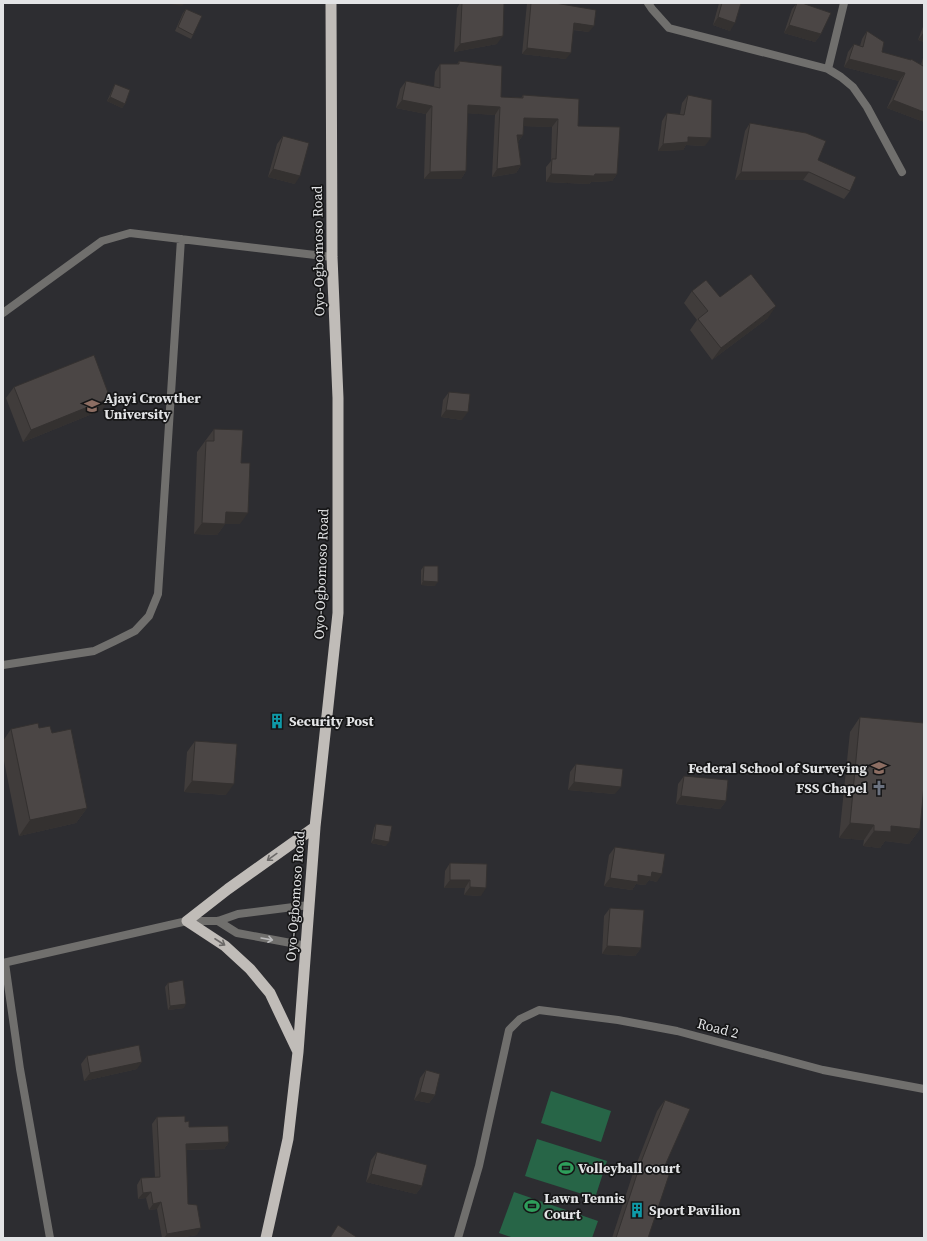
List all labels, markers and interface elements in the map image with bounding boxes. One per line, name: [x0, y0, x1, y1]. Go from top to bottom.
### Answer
street label: Oyo-Ogbomoso Road: [307, 185, 329, 317]
place label: Ajayi Crowther University: [104, 388, 201, 424]
school or university icon: Ajayi Crowther University: [83, 397, 101, 415]
street label: Oyo-Ogbomoso Road: [309, 508, 333, 640]
place label: Security Post: [289, 711, 374, 731]
building icon: Security Post: [268, 712, 286, 730]
place label: Federal School of Surveying: [688, 758, 867, 778]
school or university icon: Federal School of Surveying: [870, 759, 888, 777]
place label: FSS Chapel: [796, 778, 867, 798]
church icon: FSS Chapel: [870, 779, 888, 797]
street label: Oyo-Ogbomoso Road: [280, 830, 310, 962]
one-way arrow: [267, 853, 278, 861]
one-way arrow: [260, 935, 273, 943]
one-way arrow: [214, 938, 225, 946]
street label: Road 2: [695, 1013, 741, 1043]
place label: Volleyball court: [578, 1158, 681, 1178]
sports icon: Volleyball court: [557, 1159, 575, 1177]
place label: Lawn Tennis Court: [544, 1188, 626, 1224]
sports icon: Lawn Tennis Court: [523, 1197, 541, 1215]
place label: Sport Pavilion: [649, 1200, 741, 1220]
building icon: Sport Pavilion: [628, 1201, 646, 1219]

